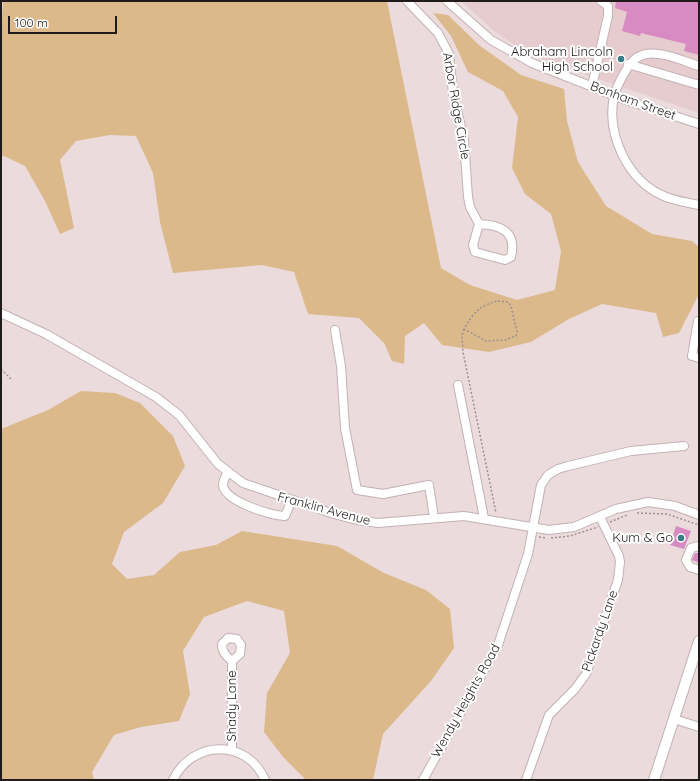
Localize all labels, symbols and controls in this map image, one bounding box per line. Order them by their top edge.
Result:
scale bar [10,8,119,34]
text: 100 m [15,15,48,30]
place label: Abraham Lincoln High School [511,44,613,75]
street label: Arbor Ridge Circle [439,51,473,161]
marker: Abraham Lincoln High School [616,54,626,64]
street label: Bonham Street [588,78,678,124]
street label: Franklin Avenue [276,489,372,529]
place label: Kum & Go [612,530,673,546]
marker: Kum & Go [676,533,686,543]
street label: Pickardy Lane [579,588,621,674]
street label: Wendy Heights Road [428,641,504,761]
street label: Shady Lane [224,670,240,742]

